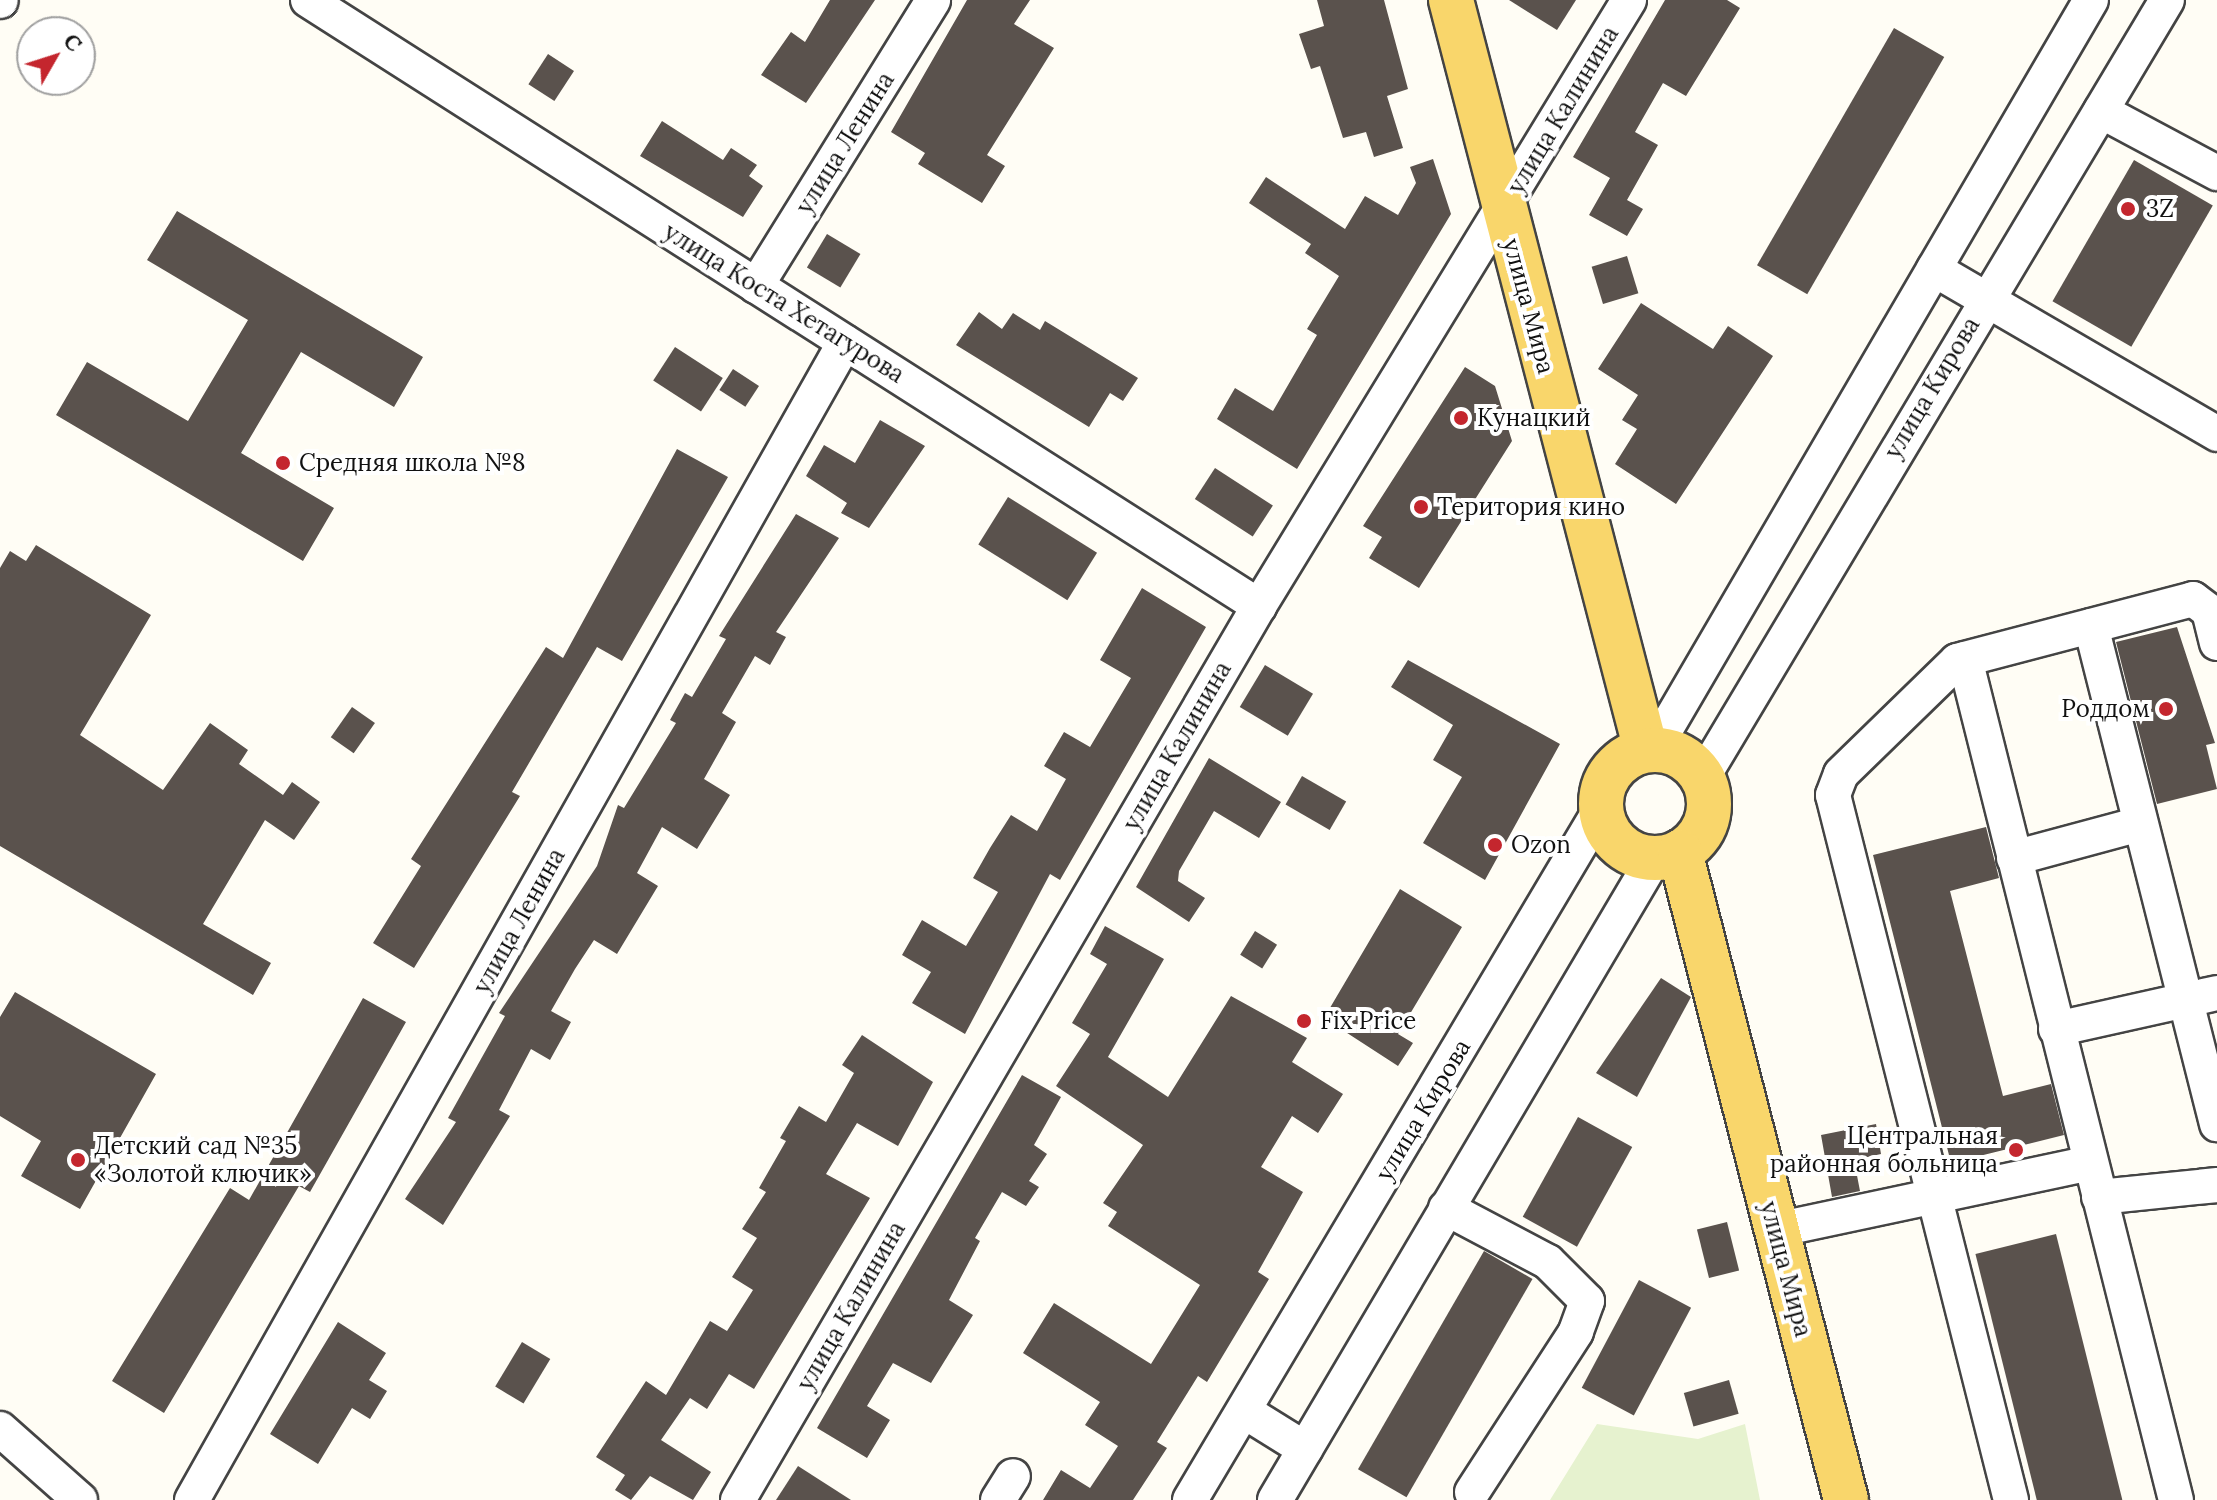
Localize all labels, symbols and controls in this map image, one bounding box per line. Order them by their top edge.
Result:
north arrow [16,16,96,96]
street label: улица Калинина [1502,21,1624,199]
text: С [57,27,89,57]
street label: улица Ленина [790,67,900,219]
place label: 3Z [2146,195,2174,223]
marker: 3Z [2117,198,2139,220]
street label: улица Коста Хетагурова [658,217,910,389]
street label: улица Мира [1497,235,1561,377]
street label: улица Кирова [1878,312,1986,464]
place label: Кунацкий [1477,404,1590,432]
marker: Кунацкий [1452,409,1470,427]
place label: Средняя школа №8 [299,449,526,477]
marker: Средняя школа №8 [274,454,292,472]
place label: Територия кино [1437,493,1625,521]
marker: Територия кино [1412,498,1430,516]
street label: улица Калинина [1117,656,1237,836]
place label: Роддом [2061,695,2150,723]
marker: Роддом [2157,700,2175,718]
place label: Ozon [1511,831,1571,859]
marker: Ozon [1486,836,1504,854]
street label: улица Ленина [467,843,571,999]
place label: Fix Price [1320,1007,1416,1035]
marker: Fix Price [1295,1012,1313,1030]
street label: улица Кирова [1369,1034,1477,1186]
place label: Центральная районная больница [1770,1122,1998,1178]
place label: Детский сад №35 «Золотой ключик» [94,1132,312,1188]
marker: Центральная районная больница [2005,1139,2027,1161]
marker: Детский сад №35 «Золотой ключик» [69,1151,87,1169]
street label: улица Мира [1754,1198,1818,1340]
street label: улица Калинина [791,1216,911,1396]

